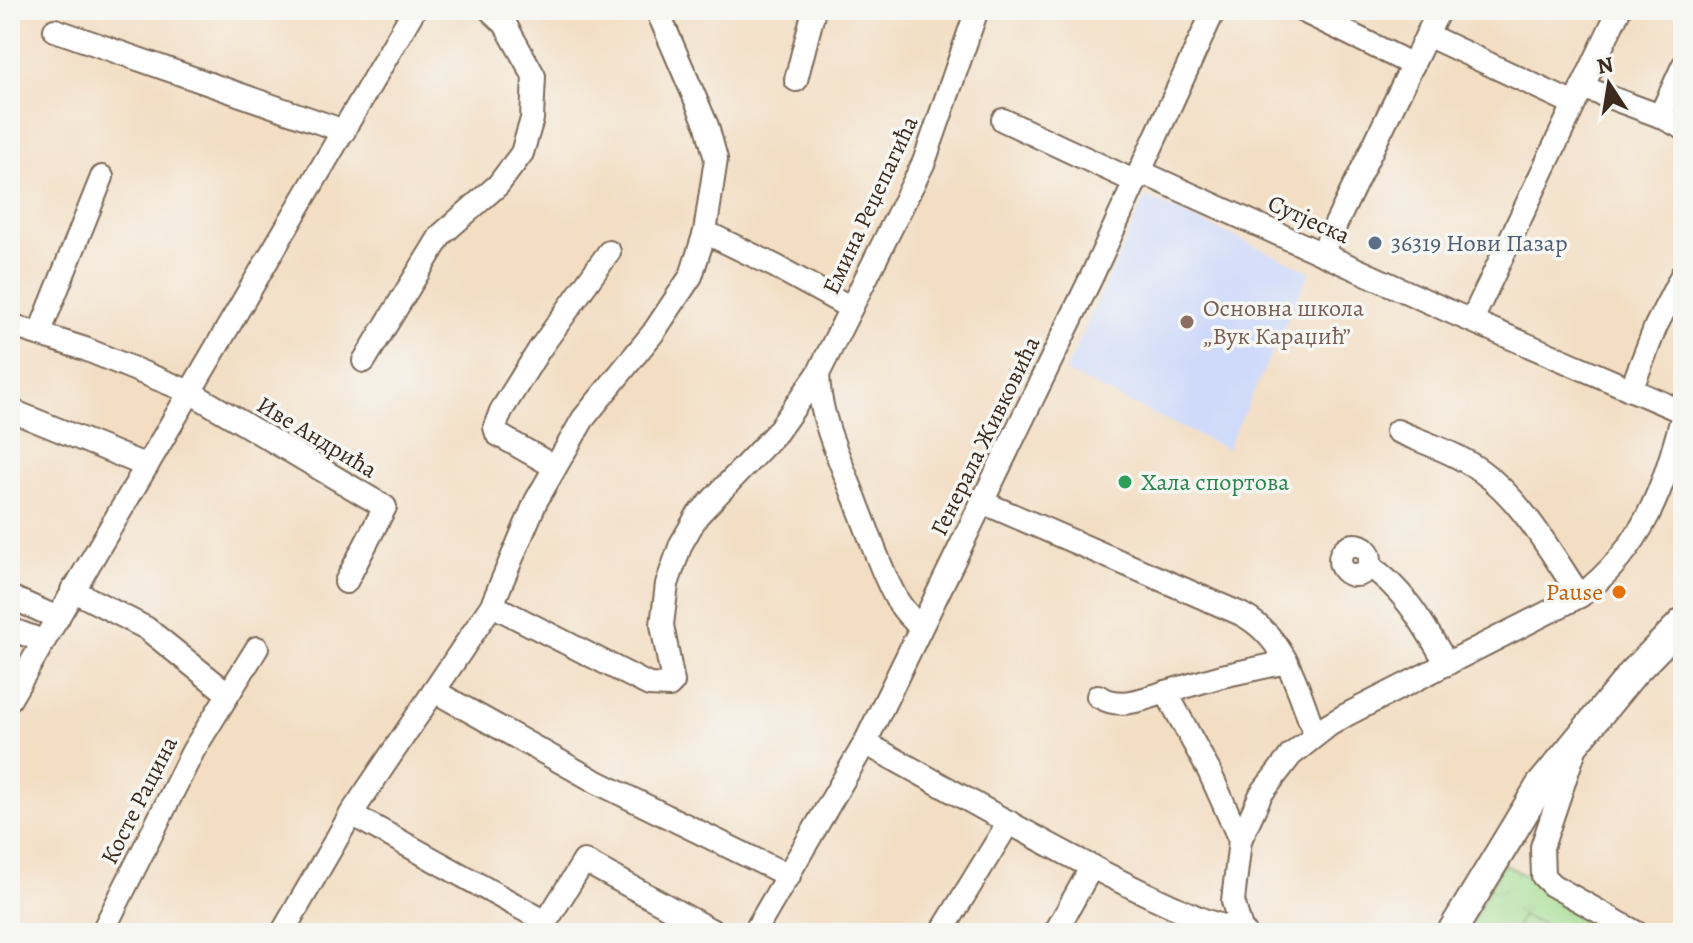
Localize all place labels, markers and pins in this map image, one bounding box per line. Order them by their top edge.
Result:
place label: 36319 Нови Пазар [1391,227,1568,259]
marker: 36319 Нови Пазар [1366,234,1384,252]
place label: Основна школа „Вук Караџић” [1203,292,1364,352]
marker: Основна школа „Вук Караџић” [1178,313,1196,331]
place label: Хала спортова [1141,466,1289,498]
marker: Хала спортова [1116,473,1134,491]
place label: Pause [1546,576,1603,608]
marker: Pause [1610,583,1628,601]

